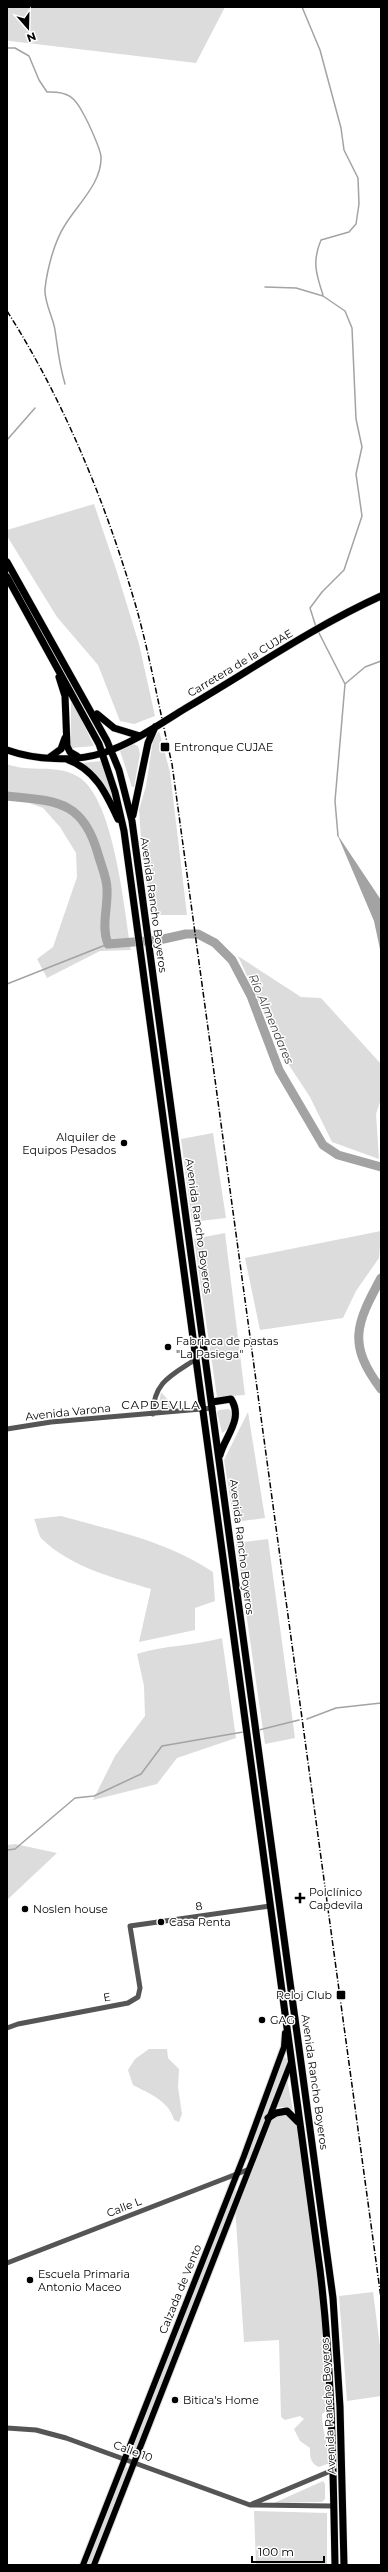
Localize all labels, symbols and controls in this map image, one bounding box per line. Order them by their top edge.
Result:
north arrow [8,8,48,48]
text: N [25,29,38,45]
street label: Carretera de la CUJAE [185,626,295,700]
place label: Entronque CUJAE [174,740,273,754]
marker: Entronque CUJAE [159,741,171,753]
street label: Avenida Rancho Boyeros [138,836,171,974]
water label: Río Almendares [246,971,297,1066]
place label: Alquiler de Equipos Pesados [22,1130,117,1157]
marker: Alquiler de Equipos Pesados [119,1138,129,1148]
street label: Avenida Rancho Boyeros [183,1157,216,1295]
place label: Fabriaca de pastas "La Pasiega" [176,1334,279,1361]
marker: Fabriaca de pastas "La Pasiega" [163,1342,173,1352]
district label: CAPDEVILA [121,1397,201,1412]
street label: Avenida Varona [25,1401,111,1423]
street label: Avenida Rancho Boyeros [227,1478,257,1616]
place label: Polclínico Capdevila [309,1885,363,1912]
marker: Polclínico Capdevila [294,1892,306,1904]
street label: 8 [195,1899,203,1913]
place label: Noslen house [33,1902,108,1916]
marker: Noslen house [20,1904,30,1914]
place label: Casa Renta [169,1915,231,1929]
marker: Casa Renta [156,1917,166,1927]
place label: Reloj Club [276,1988,332,2002]
street label: E [102,1989,112,2005]
marker: Reloj Club [335,1989,347,2001]
place label: GAG [270,2013,295,2027]
street label: Avenida Rancho Boyeros [299,2013,332,2151]
marker: GAG [257,2015,267,2025]
street label: Calle L [105,2194,144,2220]
street label: Calzada de Vento [156,2242,204,2336]
place label: Escuela Primaria Antonio Maceo [38,2267,130,2294]
marker: Escuela Primaria Antonio Maceo [25,2275,35,2285]
street label: Avenida Rancho Boyeros [317,2337,339,2474]
place label: Bitica's Home [183,2393,259,2407]
marker: Bitica's Home [170,2395,180,2405]
street label: Calle 10 [111,2437,155,2465]
scale bar [252,2538,324,2564]
text: 100 m [258,2544,294,2559]

